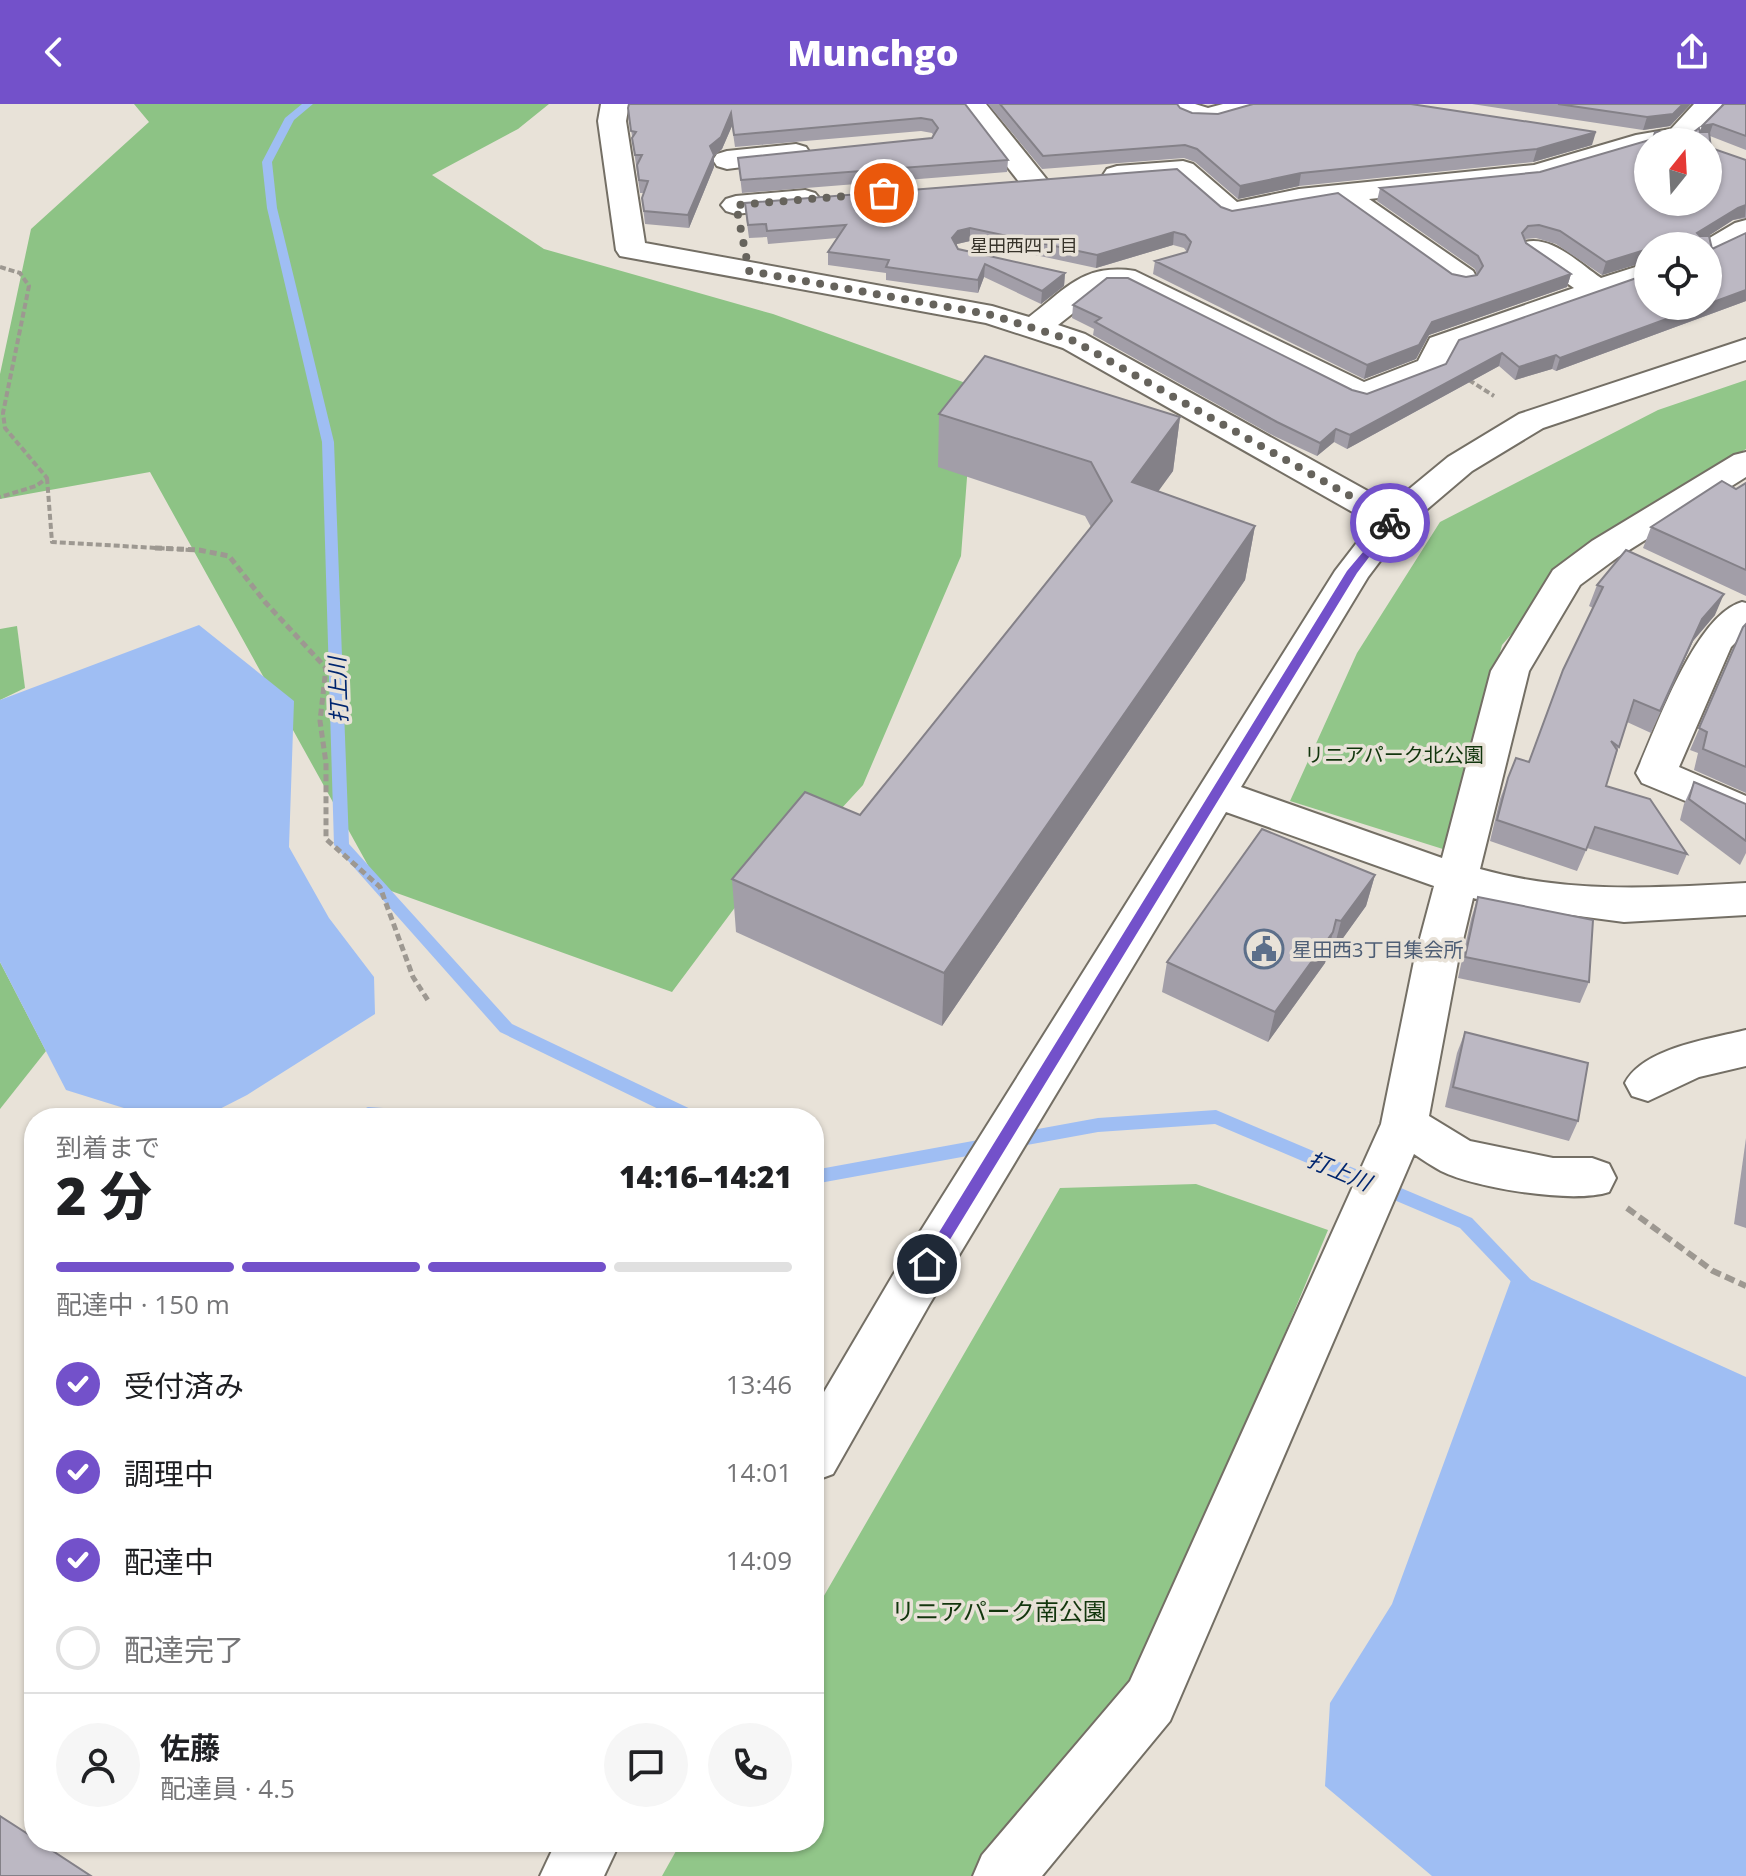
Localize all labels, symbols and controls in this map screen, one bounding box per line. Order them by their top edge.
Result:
text: Munchgo [787,28,959,77]
icon: back [32,30,76,74]
icon: share [1670,30,1714,74]
north arrow [1634,128,1722,216]
map controls [1634,128,1722,320]
pin [850,159,918,227]
icon: bag [862,171,906,215]
button: locate [1634,232,1722,320]
district label: 星田西四丁目 [970,233,1078,257]
courier [1350,483,1430,563]
icon: bike [1368,501,1412,545]
water label: 打上川 [321,655,353,724]
park label: リニアパーク北公園 [1304,741,1484,768]
public building icon: 星田西3丁目集会所 [1243,928,1285,970]
place label: 星田西3丁目集会所 [1292,936,1463,963]
text: 到着まで [56,1129,160,1165]
water label: 打上川 [1304,1143,1378,1197]
text: 14:16–14:21 [619,1156,792,1197]
text: 2 分 [56,1159,152,1230]
pin [893,1230,961,1298]
icon: home [905,1242,949,1286]
text: 配達中 · 150 m [56,1286,230,1322]
icon: check [56,1362,100,1406]
text: 受付済み [124,1365,244,1406]
text: 13:46 [726,1366,792,1402]
icon: check [56,1450,100,1494]
text: 調理中 [124,1453,214,1494]
text: 14:01 [726,1454,792,1490]
icon: check [56,1538,100,1582]
text: 配達中 [124,1541,214,1582]
text: 14:09 [726,1542,792,1578]
park label: リニアパーク南公園 [891,1594,1107,1627]
text: 配達完了 [124,1629,244,1670]
button: person [56,1723,140,1807]
button: chat [604,1723,688,1807]
button: phone [708,1723,792,1807]
text: 佐藤 [160,1727,220,1768]
text: 配達員 · 4.5 [160,1770,295,1806]

